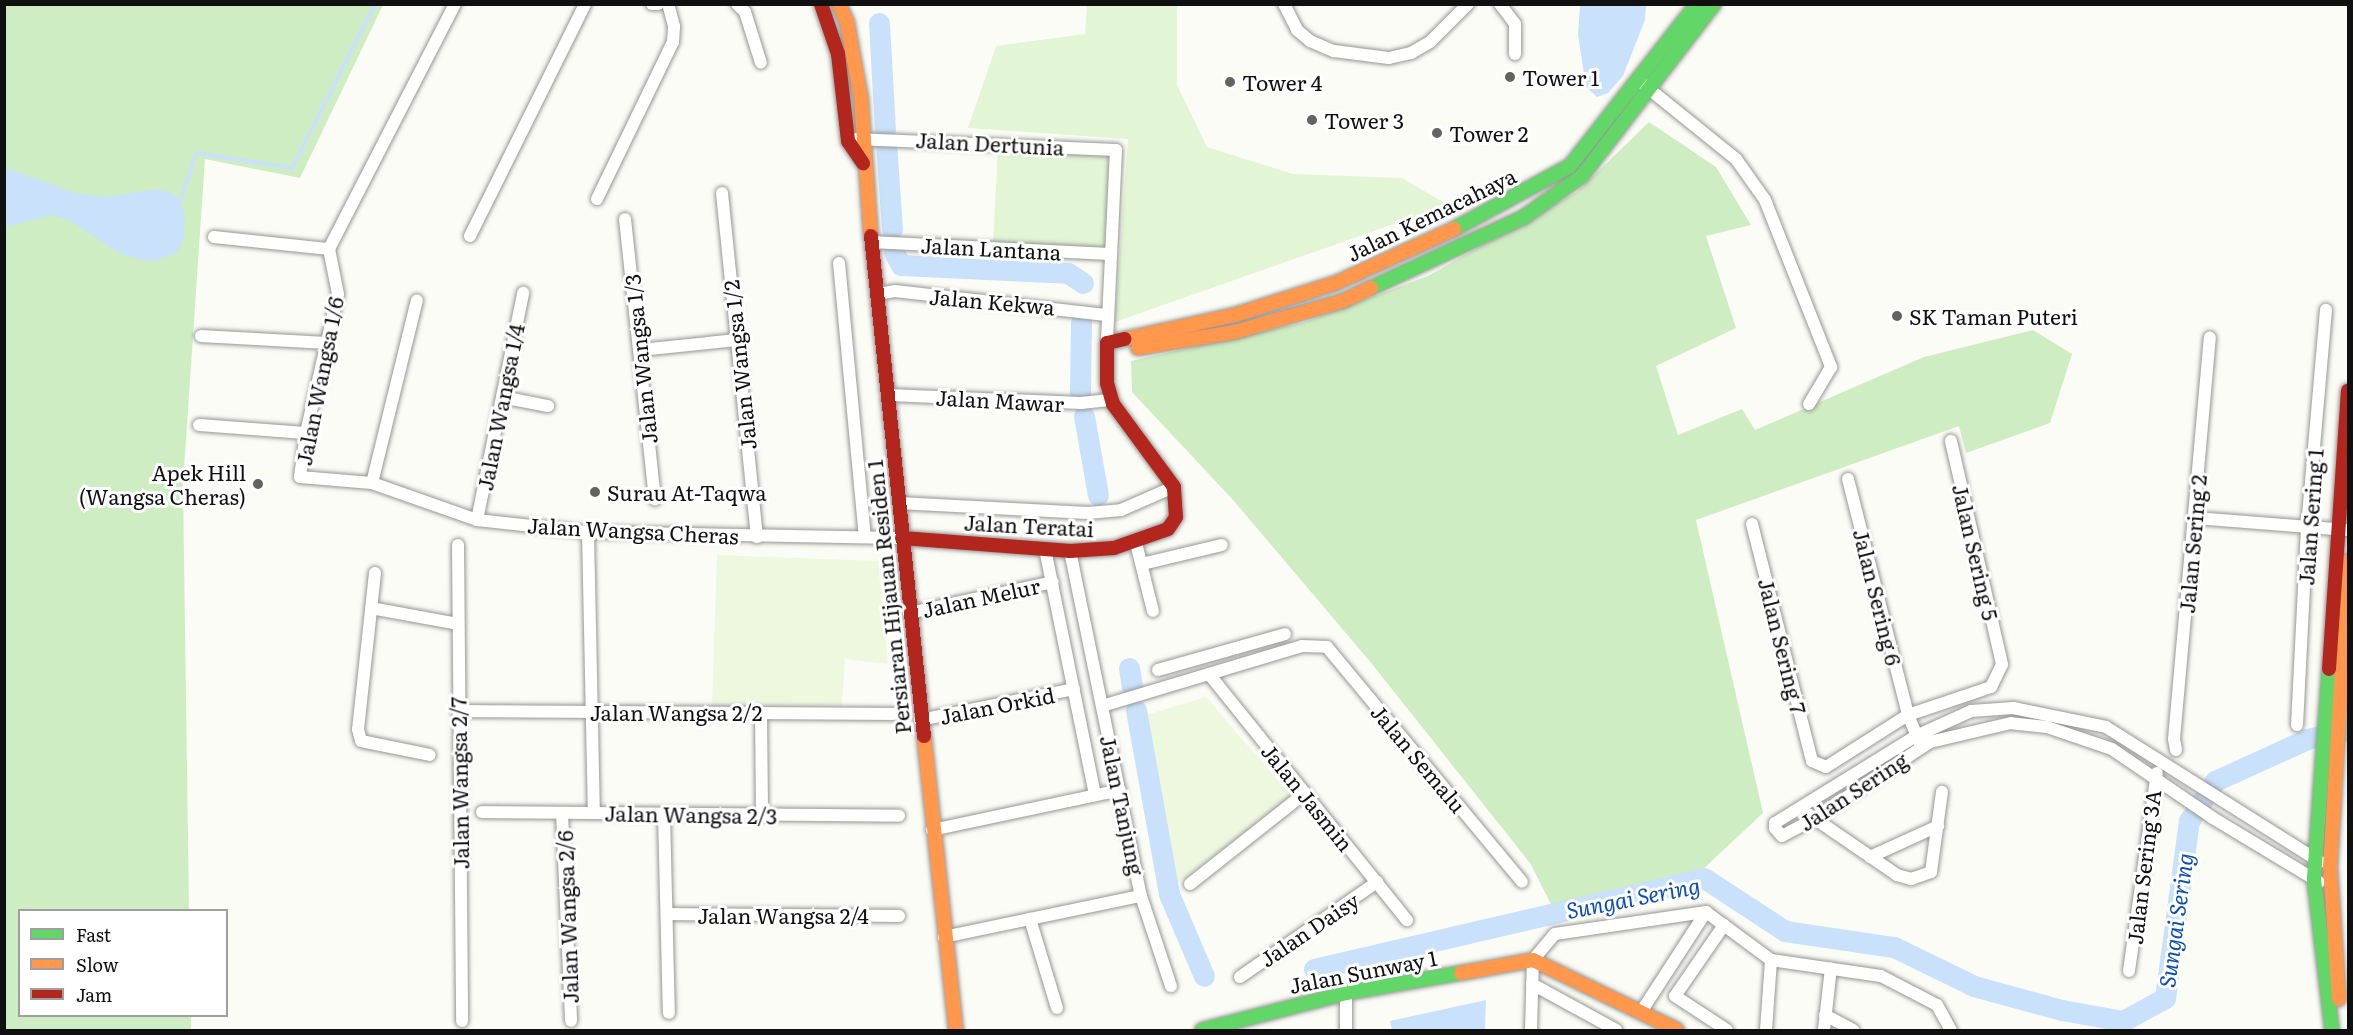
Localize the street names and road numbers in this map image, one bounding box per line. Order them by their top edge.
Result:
street label: Jalan Dertunia [915,127,1065,159]
street label: Jalan Kemacahaya [1342,162,1520,266]
street label: Jalan Lantana [920,232,1062,264]
street label: Jalan Wangsa 1/3 [619,273,661,445]
street label: Jalan Wangsa 1/2 [718,279,760,451]
street label: Jalan Kekwa [928,283,1056,319]
street label: Jalan Wangsa 1/6 [290,295,348,467]
street label: Jalan Wangsa 1/4 [471,321,529,493]
street label: Jalan Mawar [935,384,1065,416]
street label: Jalan Sering 1 [2293,448,2327,586]
street label: Persiaran Hijauan Residen 1 [861,459,915,735]
street label: Jalan Sering 2 [2173,474,2211,614]
street label: Jalan Sering 5 [1948,481,2004,623]
street label: Jalan Teratai [963,509,1095,541]
street label: Jalan Wangsa Cheras [527,512,739,548]
street label: Jalan Sering 6 [1849,526,1907,668]
street label: Jalan Melur [920,572,1042,622]
street label: Jalan Sering 7 [1754,575,1812,717]
street label: Jalan Orkid [937,682,1057,728]
street label: Jalan Wangsa 2/7 [445,696,473,870]
street label: Jalan Wangsa 2/2 [590,699,762,725]
street label: Jalan Semalu [1366,699,1472,817]
street label: Jalan Tanjung [1096,733,1150,877]
street label: Jalan Jasmin [1257,738,1359,856]
street label: Jalan Sering [1794,747,1912,835]
street label: Jalan Sering 3A [2121,788,2165,946]
street label: Jalan Wangsa 2/3 [604,800,778,828]
street label: Jalan Wangsa 2/6 [551,830,583,1004]
street label: Jalan Daisy [1255,887,1363,971]
street label: Jalan Wangsa 2/4 [697,902,869,928]
street label: Jalan Sunway 1 [1287,944,1439,998]

